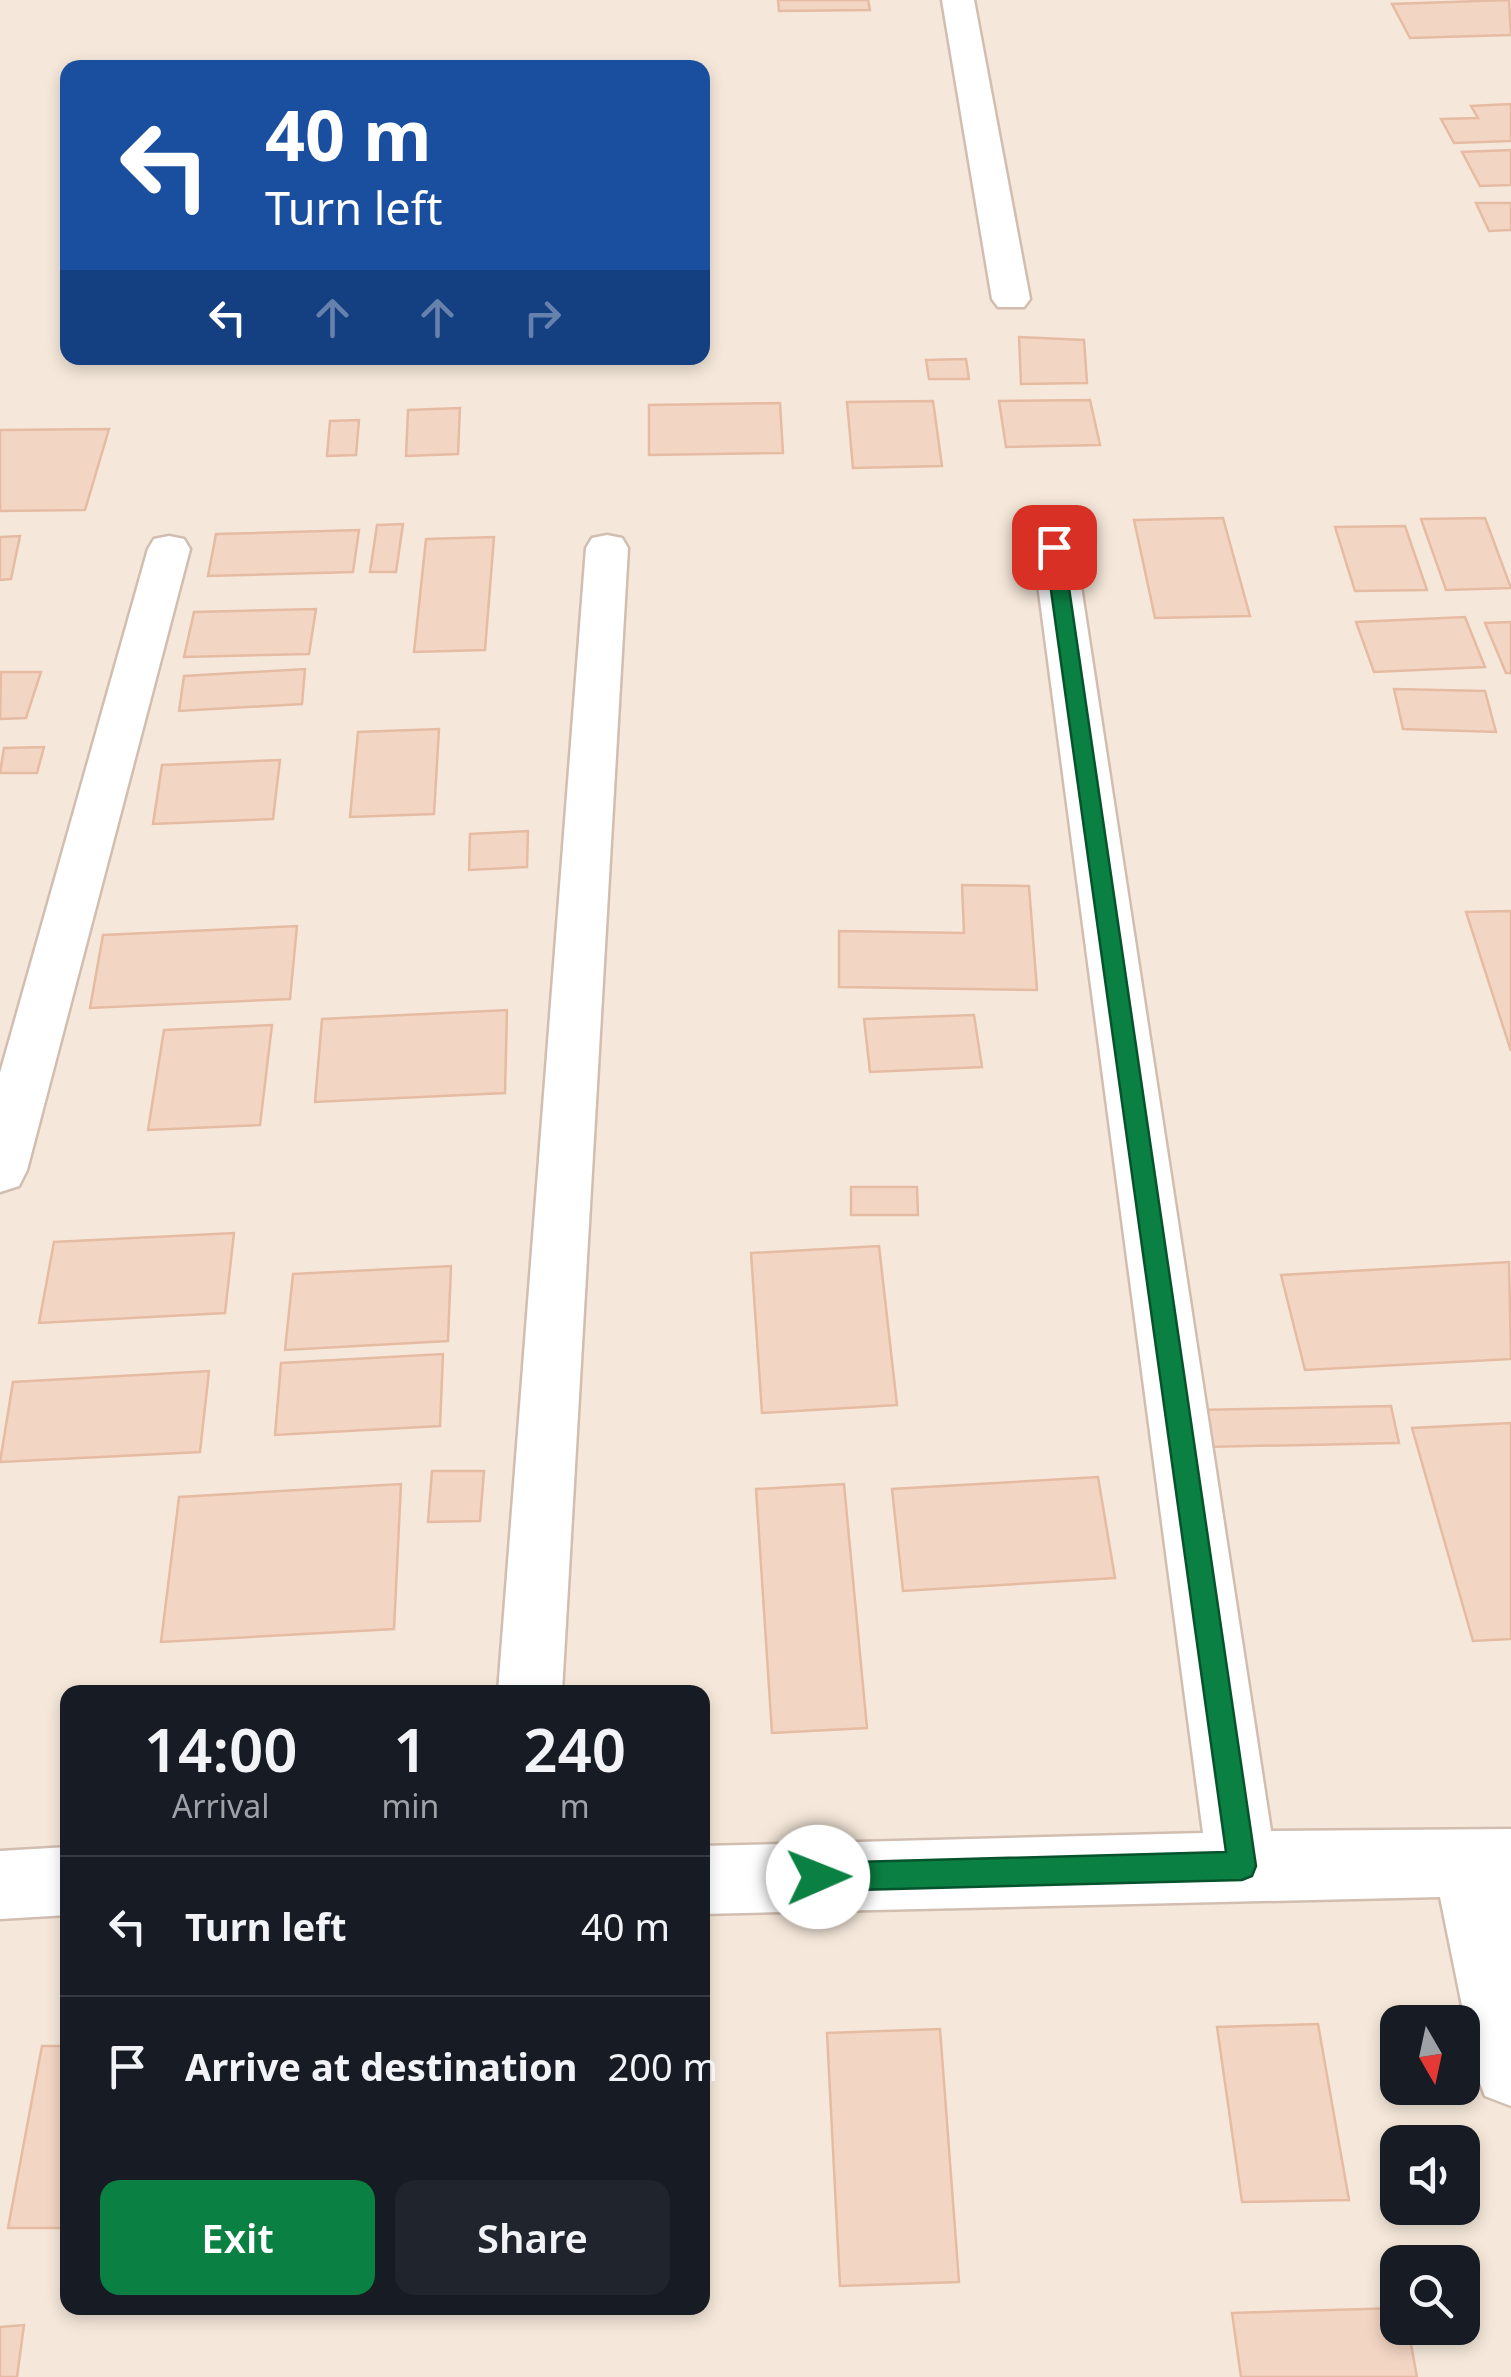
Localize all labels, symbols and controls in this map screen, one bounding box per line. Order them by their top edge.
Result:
text: 40 m [265,86,432,182]
icon: left [100,100,230,230]
text: Turn left [265,177,442,238]
icon: left [200,290,255,345]
icon: ahead [305,290,360,345]
icon: ahead [410,290,465,345]
icon: right [515,290,570,345]
pin [1012,505,1097,590]
icon: arrive [1027,520,1082,575]
text: 14:00 [144,1708,298,1790]
text: 1 [393,1708,428,1790]
text: 240 [523,1708,626,1790]
text: Arrival [172,1784,270,1827]
text: min [381,1784,439,1827]
text: m [560,1784,590,1827]
position arrow [766,1825,870,1929]
icon: left [100,1899,155,1954]
text: Turn left [185,1900,347,1952]
text: 40 m [581,1900,670,1952]
north arrow [1380,2005,1480,2105]
map controls [1380,2005,1480,2345]
icon: arrive [100,2039,155,2094]
text: Arrive at destination [185,2040,577,2092]
text: 200 m [607,2040,718,2092]
button: sound [1380,2125,1480,2225]
button: Exit [100,2180,375,2295]
button: Share [395,2180,670,2295]
button: search [1380,2245,1480,2345]

